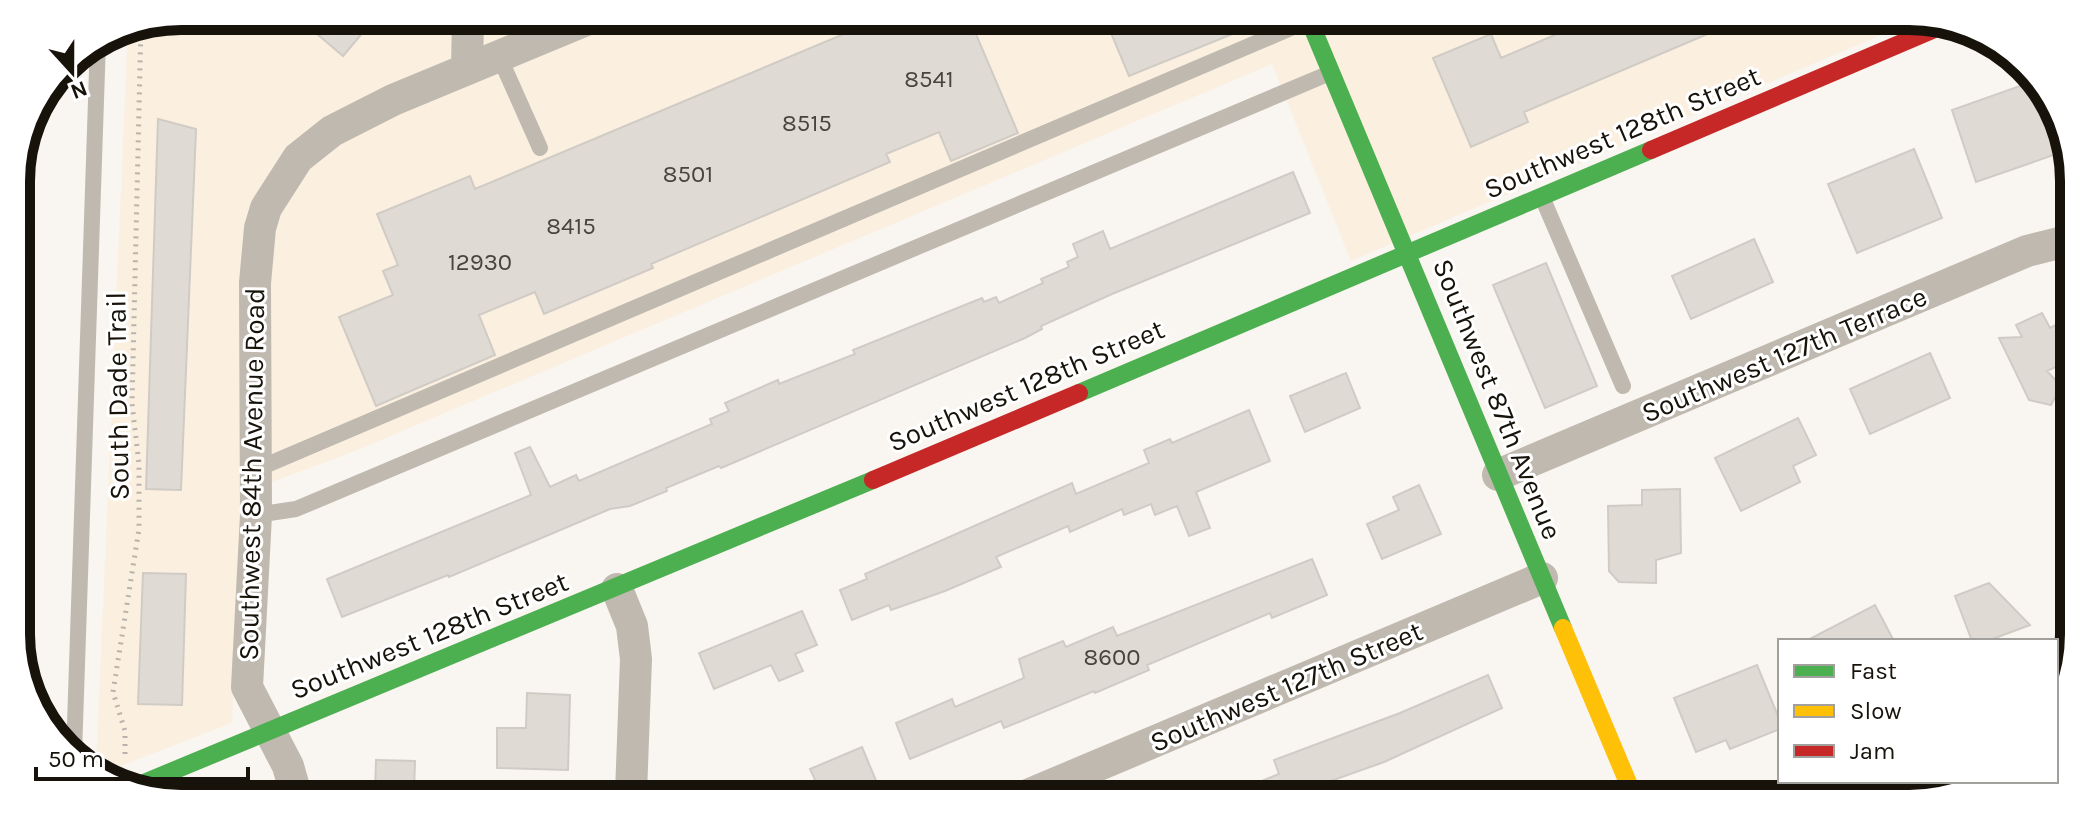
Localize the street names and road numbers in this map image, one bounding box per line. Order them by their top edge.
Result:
street label: Southwest 128th Street [1479,59,1765,206]
street label: Southwest 87th Avenue [1426,254,1569,544]
street label: Southwest 127th Terrace [1637,279,1932,430]
street label: Southwest 84th Avenue Road [232,287,271,661]
street label: South Dade Trail [99,291,136,500]
street label: Southwest 128th Street [883,312,1169,459]
street label: Southwest 128th Street [285,565,573,706]
street label: Southwest 127th Street [1145,614,1427,759]

